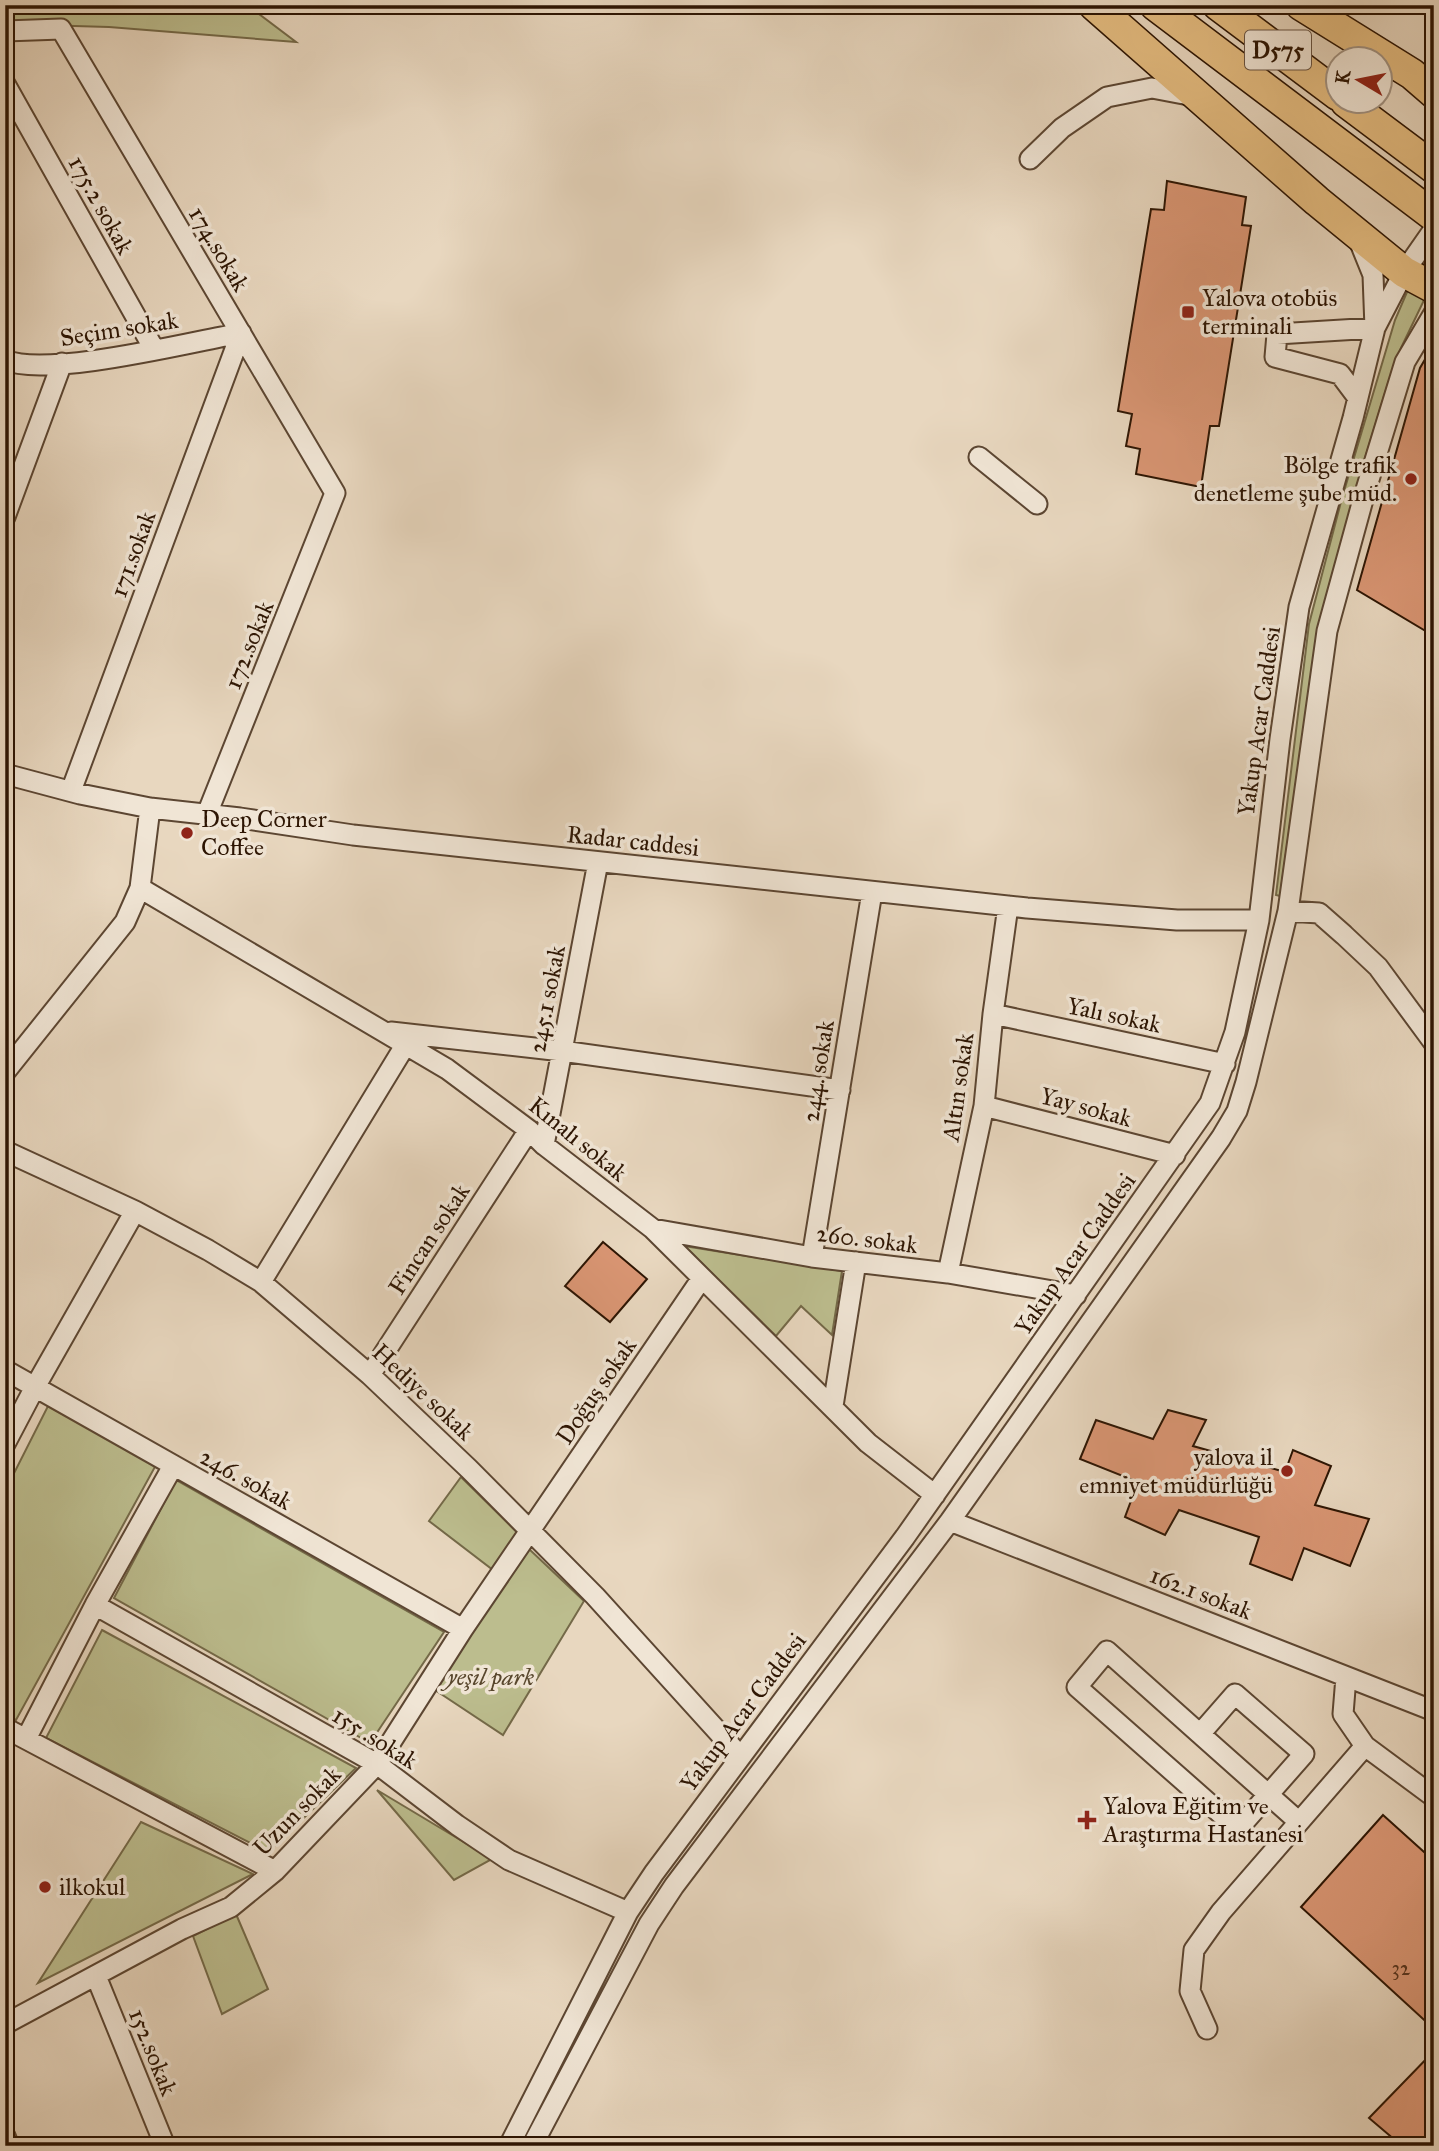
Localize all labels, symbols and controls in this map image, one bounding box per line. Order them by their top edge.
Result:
road number: D575 [1245,31,1311,70]
north arrow [1324,46,1394,116]
text: K [1330,67,1356,86]
street label: 175.2 sokak [62,150,141,260]
street label: 174.sokak [182,201,256,298]
place label: Yalova otobüs terminali [1202,283,1337,341]
marker: Yalova otobüs terminali [1180,304,1196,320]
street label: Seçim sokak [58,305,181,353]
place label: Bölge trafik denetleme şube müd. [1194,450,1398,508]
marker: Bölge trafik denetleme şube müd. [1403,471,1419,487]
street label: 171.sokak [103,506,163,601]
street label: 172.sokak [218,596,281,694]
street label: Yakup Acar Caddesi [1231,624,1287,818]
place label: Deep Corner Coffee [201,804,327,862]
street label: Radar caddesi [565,819,701,863]
marker: Deep Corner Coffee [179,825,195,841]
street label: 245.1 sokak [522,942,572,1055]
street label: Yalı sokak [1064,990,1165,1040]
street label: 244. sokak [795,1017,841,1124]
street label: Altın sokak [935,1030,981,1144]
street label: Yay sokak [1037,1080,1136,1134]
street label: Kınalı sokak [523,1090,634,1188]
street label: Yakup Acar Caddesi [1008,1167,1142,1341]
street label: Fincan sokak [382,1177,477,1300]
street label: 260. sokak [815,1218,920,1260]
street label: Doğuş sokak [549,1331,643,1450]
street label: Hediye sokak [366,1337,481,1447]
street label: 246. sokak [195,1441,298,1517]
place label: yalova il emniyet müdürlüğü [1079,1442,1274,1500]
marker: yalova il emniyet müdürlüğü [1279,1463,1295,1479]
street label: 162.1 sokak [1146,1560,1257,1626]
street label: Yakup Acar Caddesi [673,1626,813,1797]
park label: yeşil park [440,1662,534,1692]
street label: 155 .sokak [327,1700,424,1776]
street label: Uzun sokak [247,1759,348,1862]
place label: Yalova Eğitim ve Araştırma Hastanesi [1102,1791,1304,1849]
marker: Yalova Eğitim ve Araştırma Hastanesi [1077,1810,1097,1830]
place label: ilkokul [59,1872,126,1902]
marker: ilkokul [37,1879,53,1895]
house number: 32 [1392,1955,1411,1981]
street label: 152.sokak [122,2004,184,2101]

